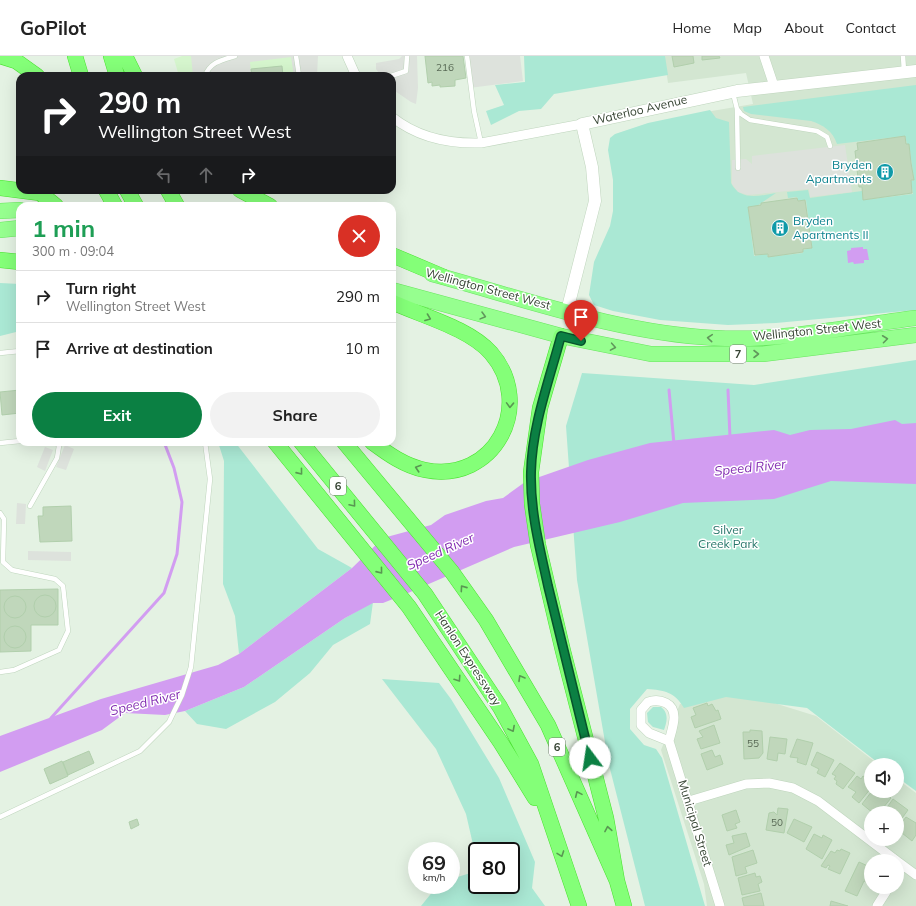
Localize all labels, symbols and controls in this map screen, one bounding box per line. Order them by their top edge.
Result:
text: GoPilot [20,16,86,40]
text: Home [672,19,711,37]
text: Map [733,19,762,37]
text: About [784,19,824,37]
text: Contact [846,19,896,37]
house number: 216 [436,61,454,74]
text: 290 m [98,85,181,120]
icon: right [32,88,84,140]
street label: Waterloo Avenue [591,91,689,128]
text: Wellington Street West [98,120,291,143]
place label: Bryden Apartments [806,157,872,186]
building icon: Bryden Apartments [875,162,895,182]
icon: left [153,164,175,186]
icon: ahead [195,164,217,186]
icon: right [237,164,259,186]
text: 1 min [32,213,95,243]
place label: Bryden Apartments II [793,213,869,242]
button: close [338,215,380,257]
building icon: Bryden Apartments II [770,218,790,238]
text: 300 m · 09:04 [32,243,114,259]
street label: Wellington Street West [424,265,552,312]
text: Turn right [66,279,136,298]
icon: right [32,286,54,308]
text: 290 m [336,287,380,306]
text: Wellington Street West [66,298,205,314]
pin [564,300,598,341]
icon: arrive [570,306,592,328]
one-way arrow [480,311,487,319]
one-way arrow [424,313,431,322]
street label: Wellington Street West [752,315,882,344]
one-way arrow [707,333,713,342]
one-way arrow [882,335,888,344]
icon: arrive [32,338,54,360]
text: Arrive at destination [66,339,213,358]
text: 10 m [345,339,380,358]
one-way arrow [610,342,616,351]
road number: 7 [730,345,746,363]
one-way arrow [753,350,759,358]
button: Exit [32,392,202,438]
button: Share [210,392,380,438]
one-way arrow [506,402,514,408]
water label: Speed River [713,455,788,479]
one-way arrow [415,464,422,473]
one-way arrow [295,468,302,475]
road number: 6 [330,477,346,495]
one-way arrow [348,500,355,507]
park label: Silver Creek Park [698,522,759,551]
water label: Speed River [404,529,477,573]
one-way arrow [375,566,382,573]
one-way arrow [461,586,468,593]
street label: Hanlon Expressway [432,607,505,709]
one-way arrow [453,675,461,682]
one-way arrow [518,675,525,682]
water label: Speed River [108,685,183,718]
one-way arrow [507,725,515,732]
position arrow [569,737,611,779]
house number: 55 [747,737,759,750]
road number: 6 [549,738,565,756]
map controls [864,758,904,894]
button: sound [864,758,904,798]
street label: Municipal Street [675,778,716,868]
one-way arrow [575,791,583,799]
button: + [864,806,904,846]
house number: 50 [771,816,783,829]
one-way arrow [604,826,613,832]
speed limit sign: 80 [468,842,520,894]
text: 69 [422,850,446,875]
one-way arrow [556,851,564,858]
button: − [864,854,904,894]
text: km/h [423,871,445,884]

